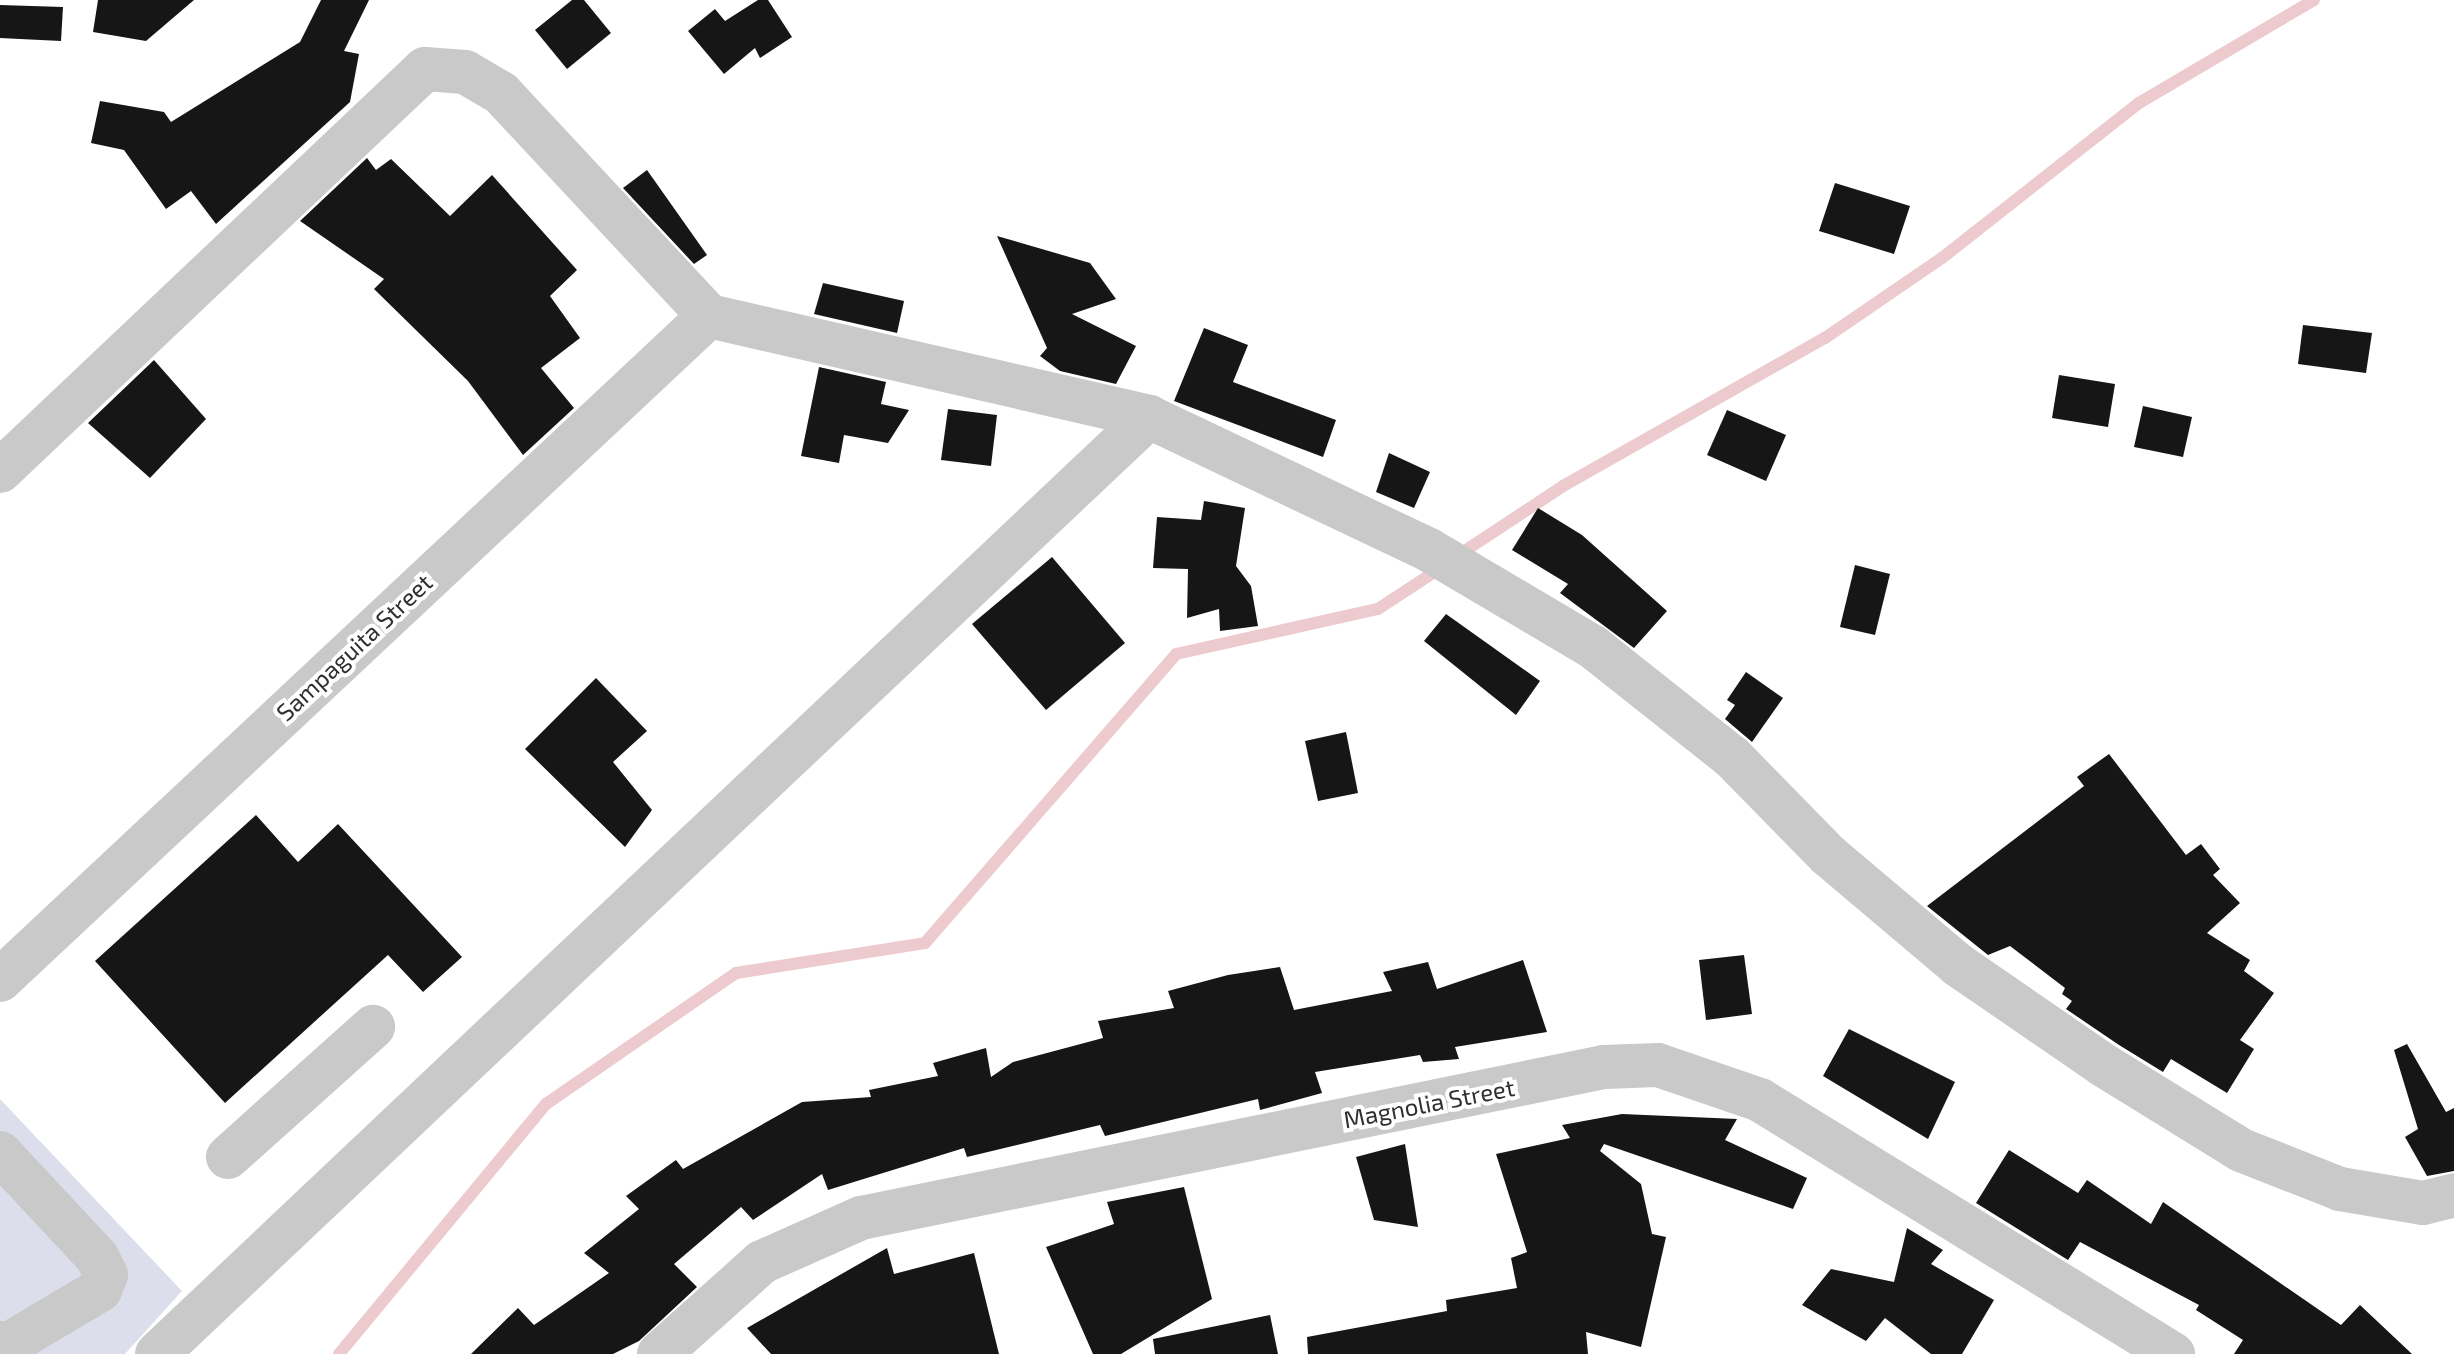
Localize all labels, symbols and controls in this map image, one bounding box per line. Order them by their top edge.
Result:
street label: Sampaguita Street [270,568,438,726]
street label: Magnolia Street [1341,1072,1517,1134]

